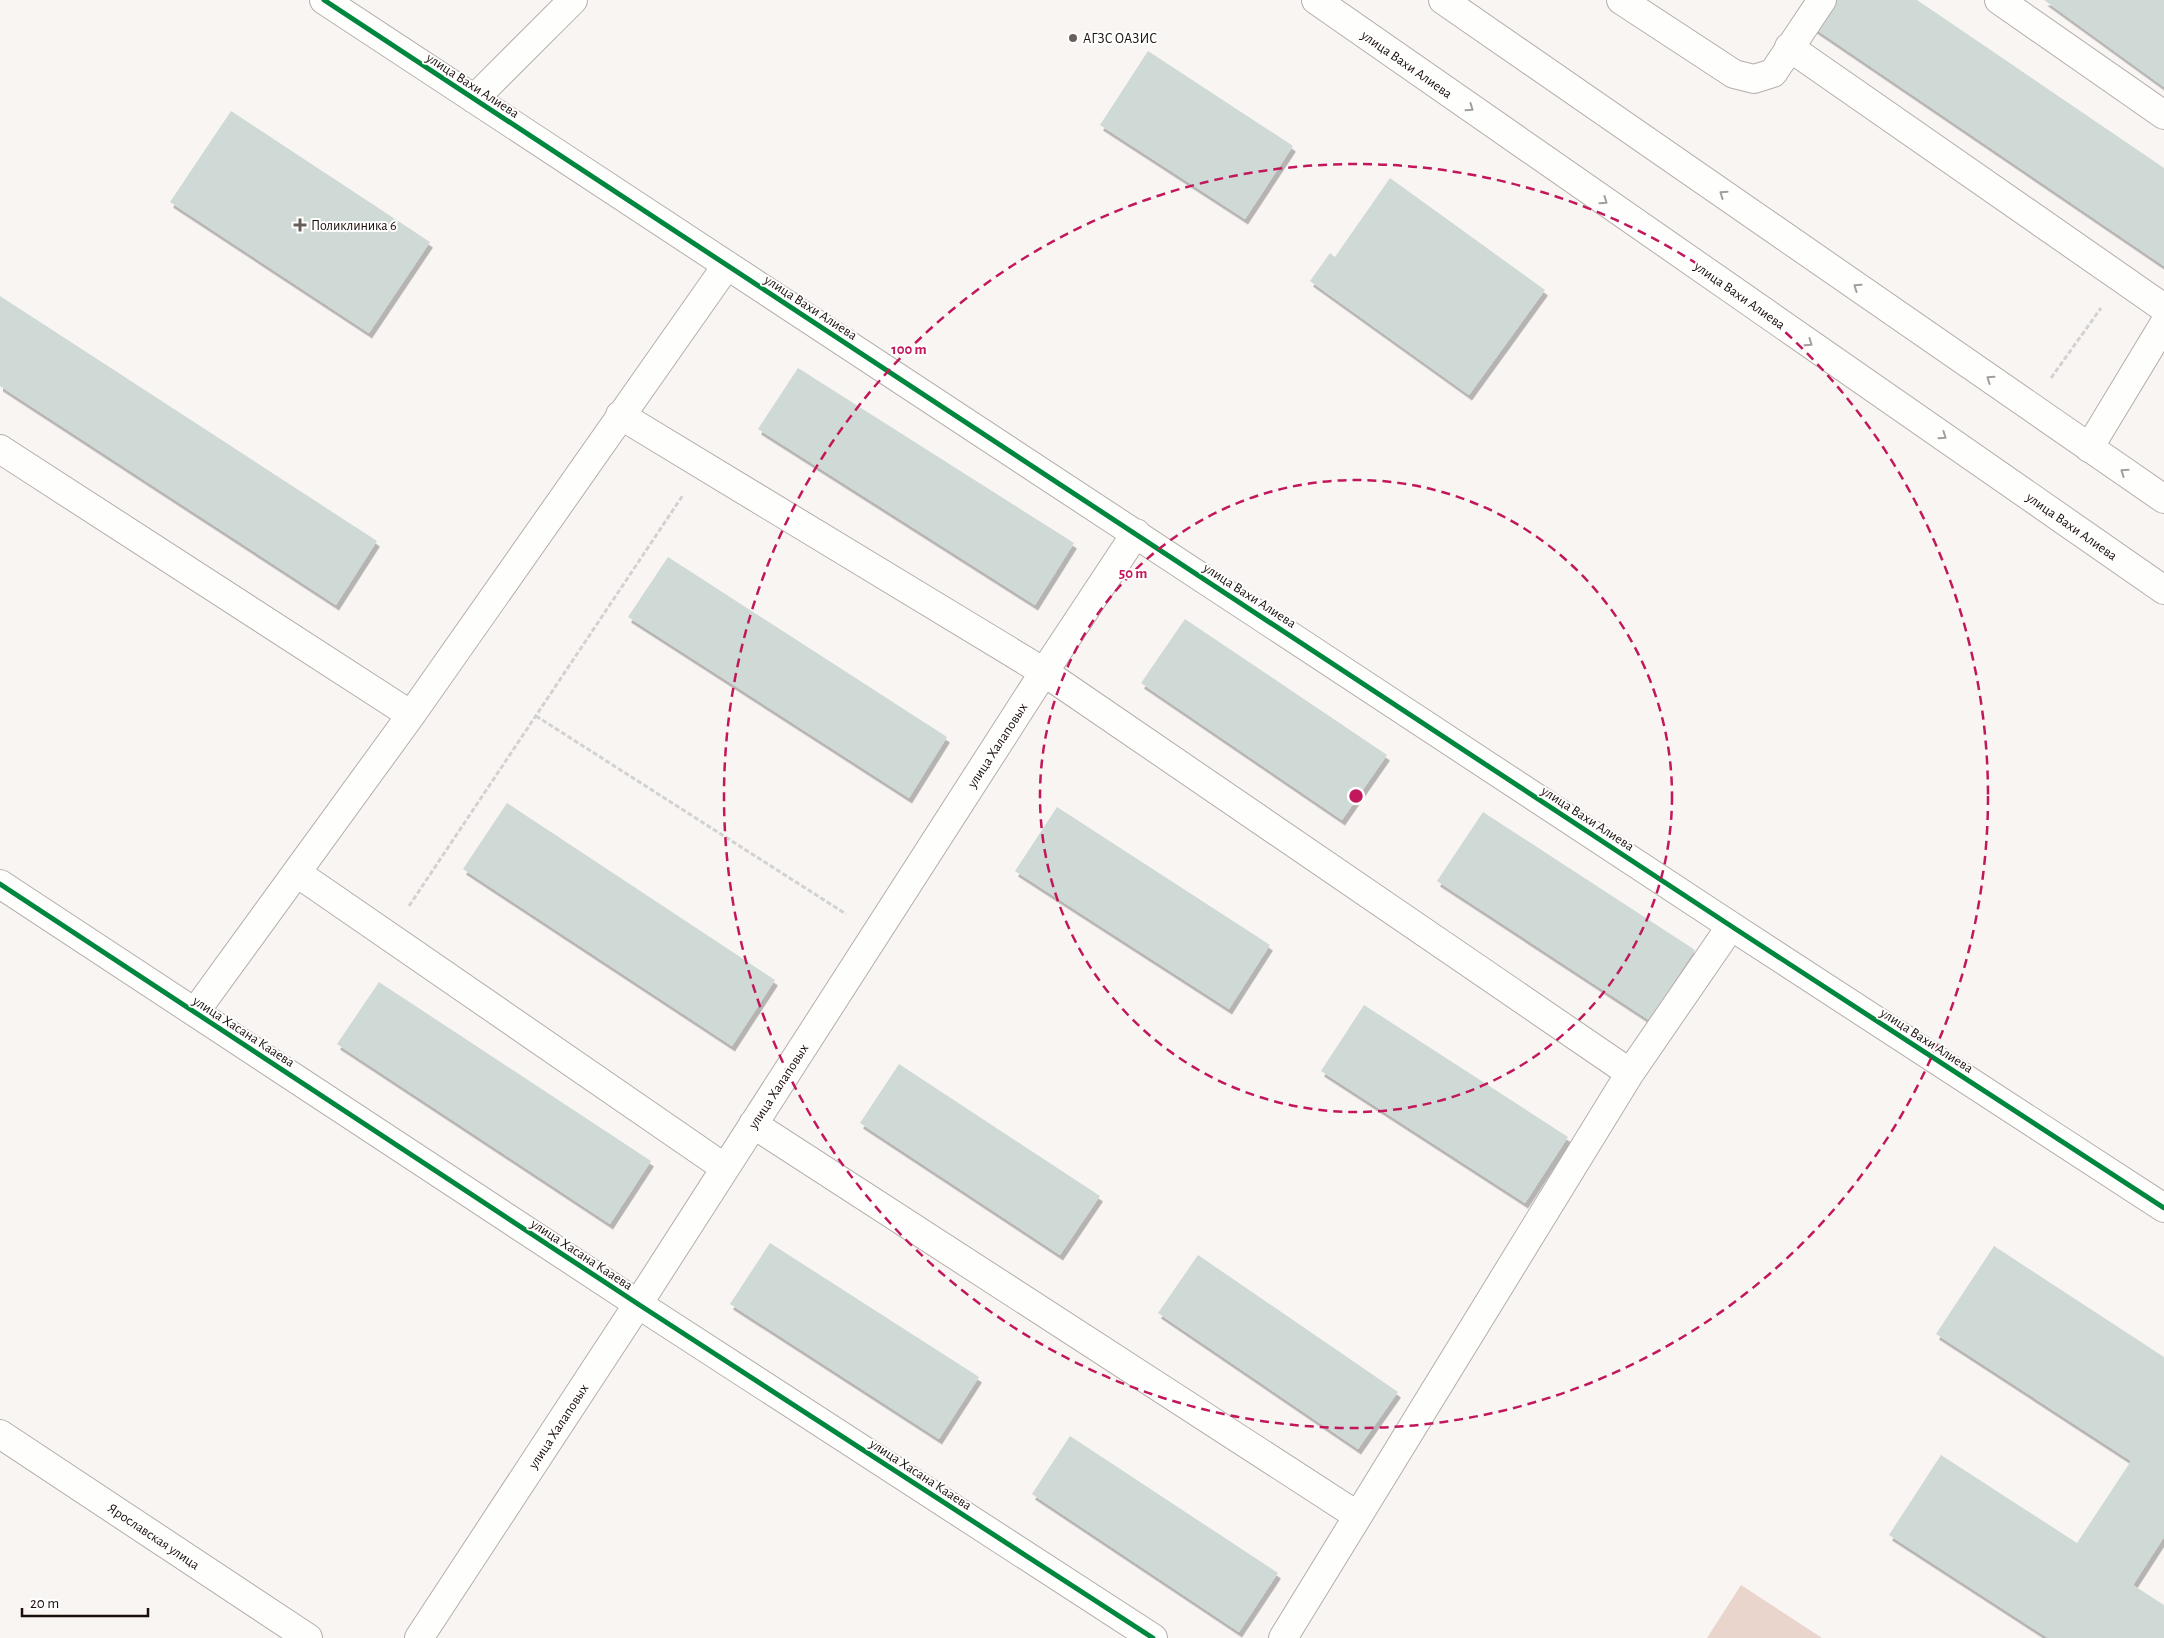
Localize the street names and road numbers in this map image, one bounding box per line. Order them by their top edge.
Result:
street label: улица Вахи Алиева [1358,28,1455,102]
street label: улица Вахи Алиева [423,50,522,121]
street label: улица Вахи Алиева [1691,259,1788,333]
street label: улица Вахи Алиева [761,272,860,343]
street label: улица Вахи Алиева [2023,490,2120,564]
street label: улица Вахи Алиева [1200,560,1299,631]
street label: улица Халаповых [965,701,1030,791]
street label: улица Вахи Алиева [1538,783,1637,854]
street label: улица Хасана Кааева [189,993,297,1070]
street label: улица Вахи Алиева [1877,1005,1976,1076]
street label: улица Халаповых [746,1042,811,1132]
street label: улица Хасана Кааева [527,1216,635,1293]
street label: улица Халаповых [526,1382,591,1472]
street label: улица Хасана Кааева [866,1436,974,1513]
street label: Ярославская улица [105,1501,202,1573]

